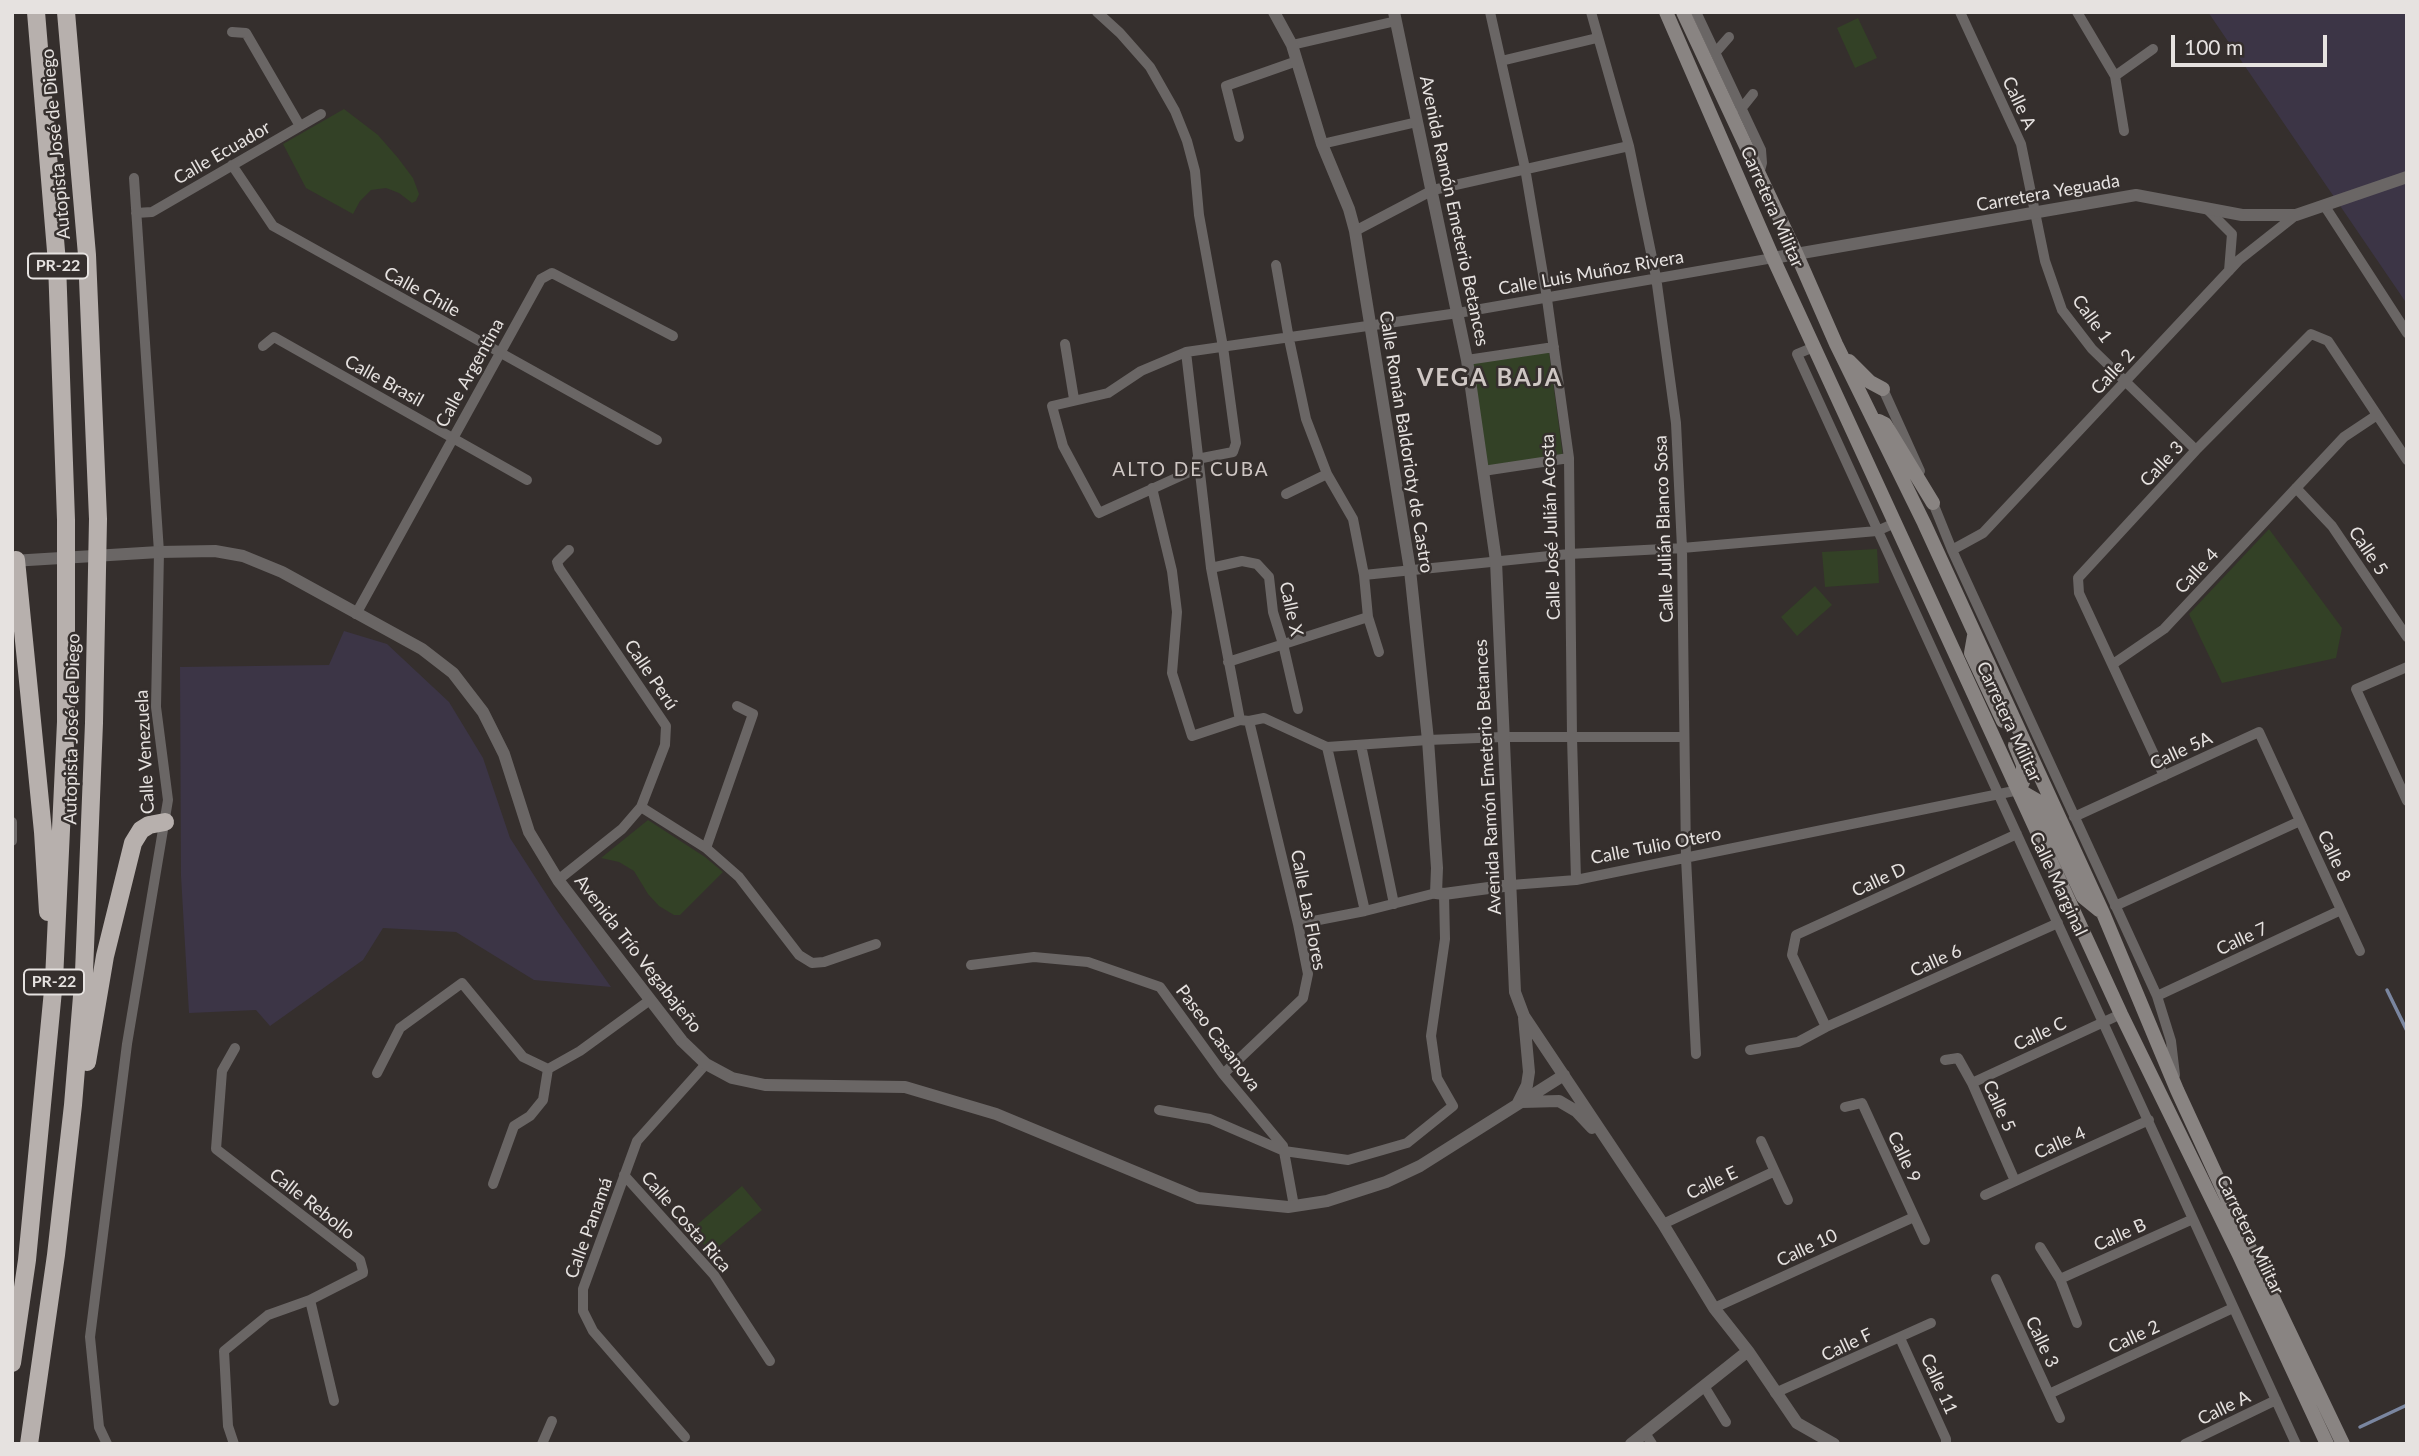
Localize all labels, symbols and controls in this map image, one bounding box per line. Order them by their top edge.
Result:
scale bar [2174,21,2330,65]
text: 100 m [2184,34,2243,59]
street label: Autopista José de Diego [37,48,75,240]
street label: Calle A [1997,73,2041,133]
street label: Avenida Ramón Emeterio Betances [1415,74,1493,348]
street label: Calle Ecuador [170,117,274,189]
street label: Carretera Militar [1736,143,1808,271]
street label: Carretera Yeguada [1975,170,2121,216]
street label: Calle Luis Muñoz Rivera [1497,246,1685,300]
road number: PR-22 [28,254,88,278]
street label: Calle Chile [380,262,464,322]
street label: Calle 1 [2067,291,2117,347]
street label: Calle Román Baldorioty de Castro [1375,309,1437,575]
street label: Calle Argentina [431,315,509,431]
street label: Calle 2 [2087,345,2139,399]
street label: Calle Brasil [341,351,427,411]
district label: VEGA BAJA [1418,364,1562,392]
street label: Calle José Julián Acosta [1537,434,1565,620]
street label: Calle Julián Blanco Sosa [1650,435,1678,623]
street label: Calle 3 [2136,437,2188,491]
district label: ALTO DE CUBA [1114,459,1268,481]
street label: Calle 5 [2344,523,2392,579]
street label: Calle 4 [2171,544,2223,598]
street label: Calle X [1275,580,1307,638]
street label: Autopista José de Diego [60,633,84,825]
street label: Calle Perú [620,636,682,714]
street label: Avenida Ramón Emeterio Betances [1470,639,1506,915]
street label: Carretera Militar [1972,658,2046,786]
street label: Calle Venezuela [131,689,159,815]
street label: Calle 5A [2146,727,2216,775]
street label: Calle Tulio Otero [1589,823,1723,869]
street label: Calle 8 [2313,827,2355,885]
street label: Calle Marginal [2024,829,2092,939]
street label: Calle Las Flores [1286,848,1330,972]
street label: Calle D [1848,858,1910,902]
street label: Avenida Trío Vegabajeño [570,871,706,1037]
street label: Calle 7 [2213,918,2271,960]
street label: Calle 6 [1907,940,1965,982]
road number: PR-22 [24,970,84,994]
street label: Paseo Casanova [1171,981,1265,1095]
street label: Calle C [2010,1012,2070,1056]
street label: Calle 5 [1978,1077,2020,1135]
street label: Calle 4 [2031,1122,2089,1164]
street label: Calle 9 [1883,1128,1925,1186]
street label: Calle E [1683,1162,1741,1204]
street label: Calle Rebollo [265,1164,359,1244]
street label: Calle Costa Rica [636,1167,736,1277]
street label: Carretera Militar [2212,1172,2288,1298]
street label: Calle Panamá [561,1175,617,1281]
street label: Calle B [2090,1214,2150,1256]
street label: Calle 10 [1773,1225,1841,1271]
street label: Calle 3 [2021,1313,2063,1371]
street label: Calle 2 [2105,1316,2163,1358]
street label: Calle F [1818,1324,1876,1366]
street label: Calle 11 [1916,1350,1962,1418]
street label: Calle A [2194,1386,2254,1430]

